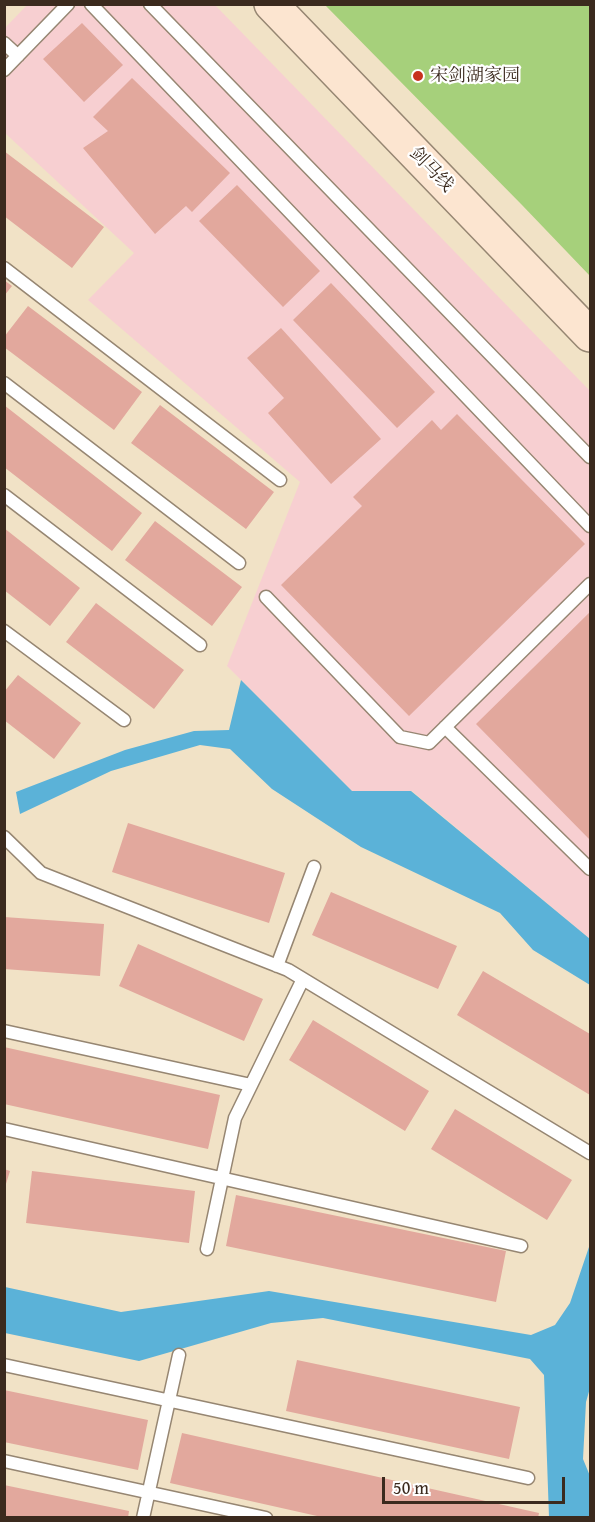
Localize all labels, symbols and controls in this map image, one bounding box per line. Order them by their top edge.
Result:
place label: 宋剑湖家园 [430,65,520,87]
marker: 宋剑湖家园 [411,69,425,83]
street label: 剑马线 [404,143,458,197]
scale bar [385,1465,568,1503]
text: 50 m [393,1474,429,1501]

